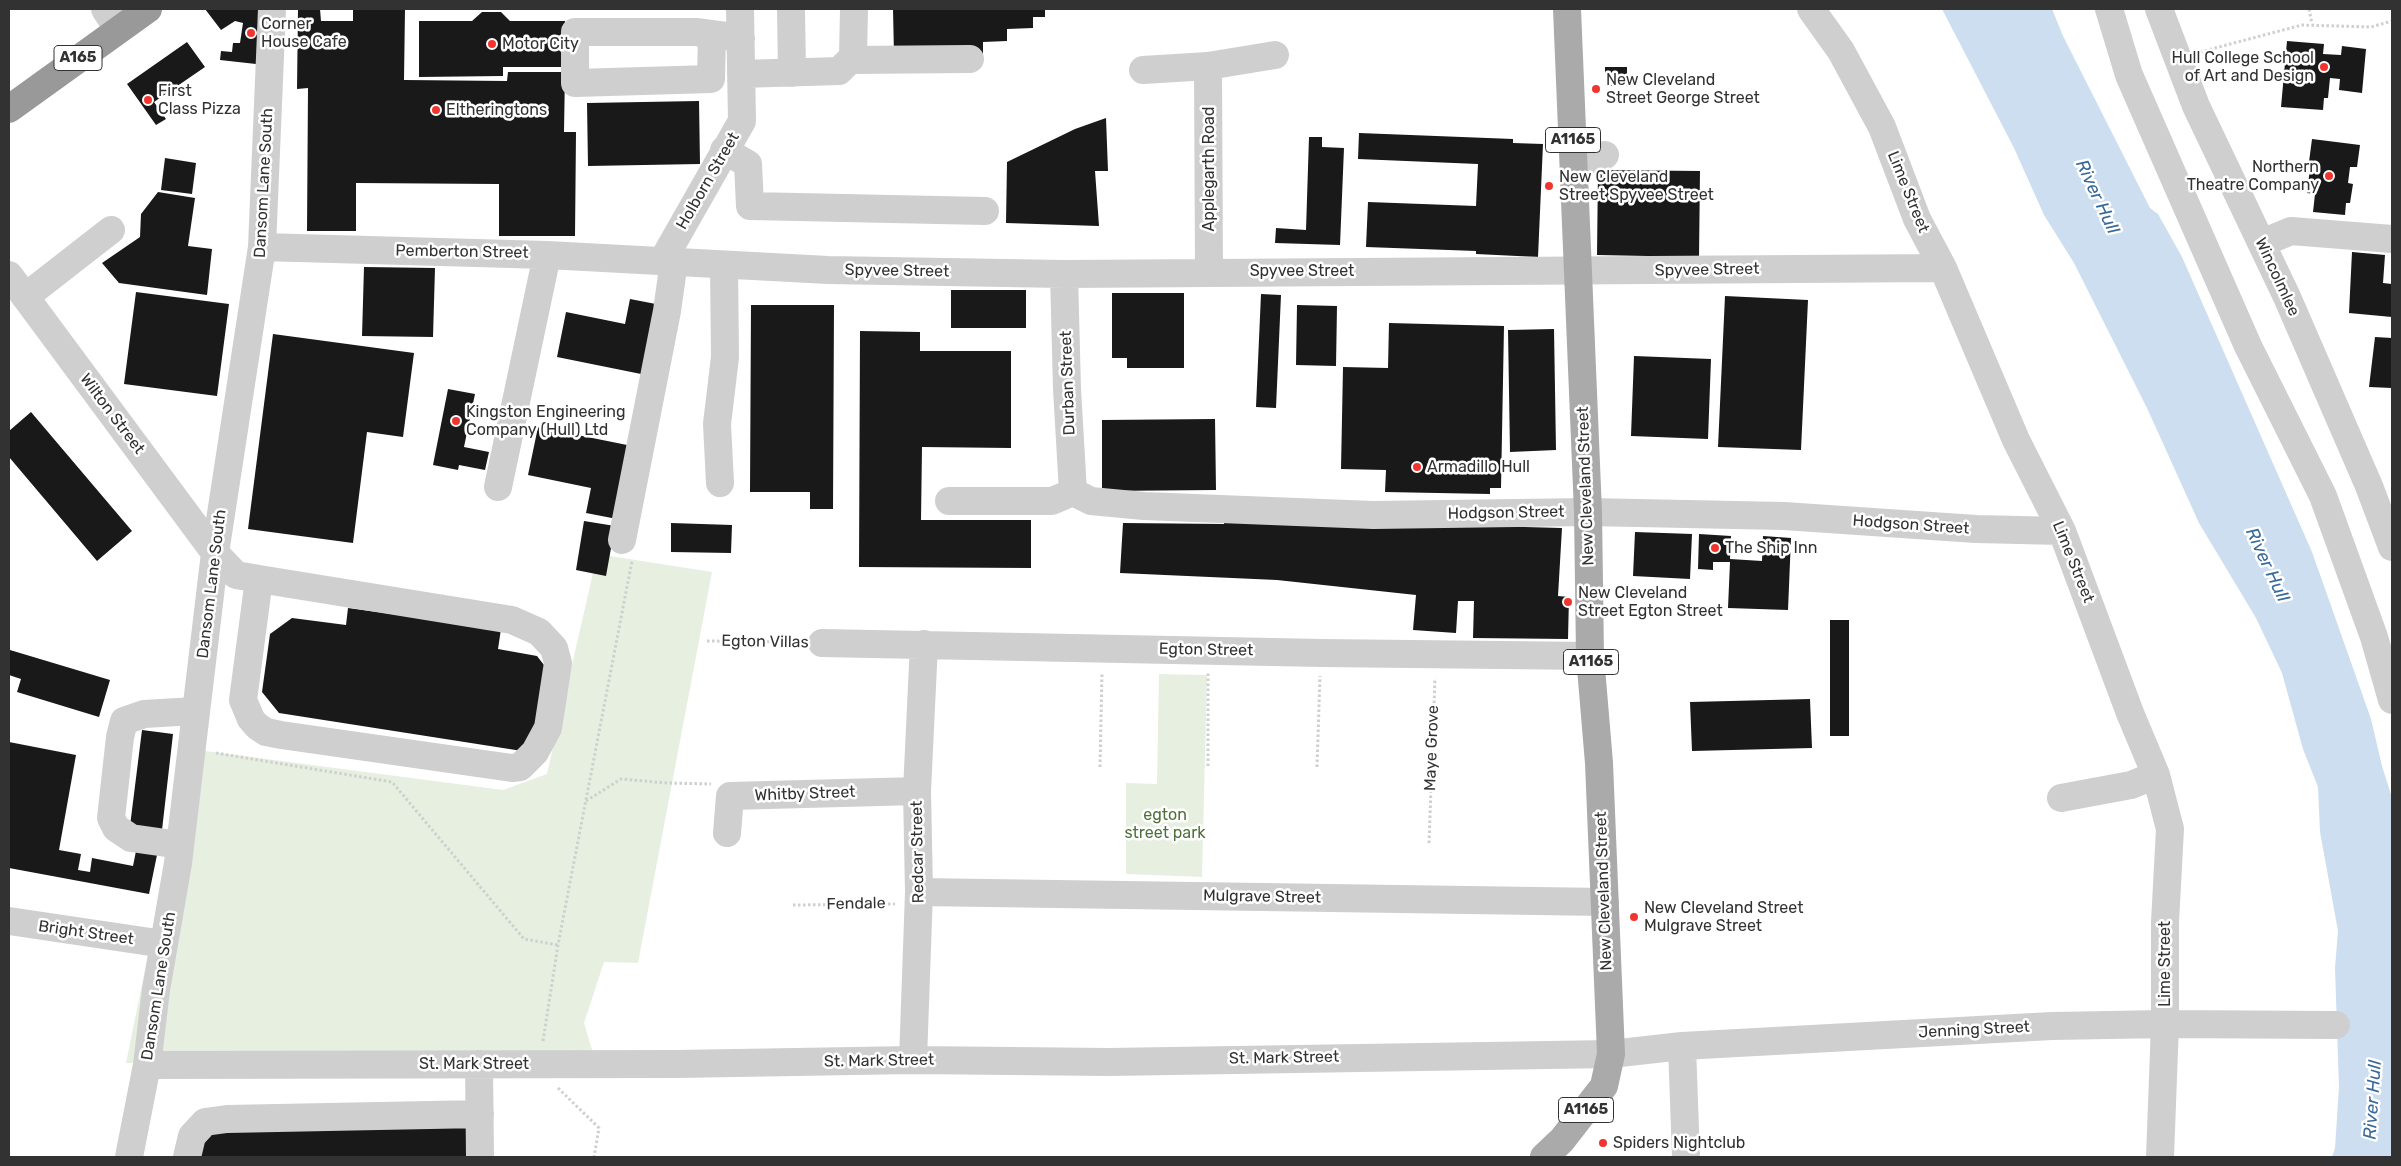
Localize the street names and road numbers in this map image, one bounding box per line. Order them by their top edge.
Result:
road number: A165 [54,46,102,70]
street label: Dansom Lane South [250,107,278,259]
street label: Applegarth Road [1199,107,1219,231]
road number: A1165 [1546,128,1600,152]
street label: Holborn Street [672,129,744,233]
street label: Lime Street [1883,148,1933,236]
street label: Wincolmlee [2250,235,2304,319]
street label: Pemberton Street [395,241,529,263]
street label: Spyvee Street [1655,259,1759,281]
street label: Spyvee Street [845,260,949,282]
street label: Spyvee Street [1250,261,1354,281]
street label: Durban Street [1057,330,1079,436]
street label: Wilton Street [75,370,149,458]
street label: New Cleveland Street [1574,406,1598,566]
street label: Hodgson Street [1447,502,1565,524]
street label: Dansom Lane South [193,508,231,660]
street label: Hodgson Street [1852,511,1970,539]
street label: Lime Street [2048,518,2098,606]
street label: Egton Villas [721,632,809,652]
street label: Egton Street [1159,640,1253,660]
road number: A1165 [1564,650,1618,674]
street label: Maye Grove [1421,705,1443,791]
street label: Whitby Street [754,783,856,805]
street label: Redcar Street [908,800,928,904]
street label: New Cleveland Street [1592,811,1616,971]
street label: Mulgrave Street [1203,886,1321,908]
street label: Fendale [826,894,886,914]
street label: Dansom Lane South [138,910,180,1062]
street label: Bright Street [37,917,135,949]
street label: Lime Street [2155,921,2175,1007]
street label: Jenning Street [1918,1017,2030,1043]
street label: St. Mark Street [1229,1047,1339,1069]
street label: St. Mark Street [824,1050,934,1072]
street label: St. Mark Street [419,1054,529,1074]
road number: A1165 [1558,1098,1614,1122]

